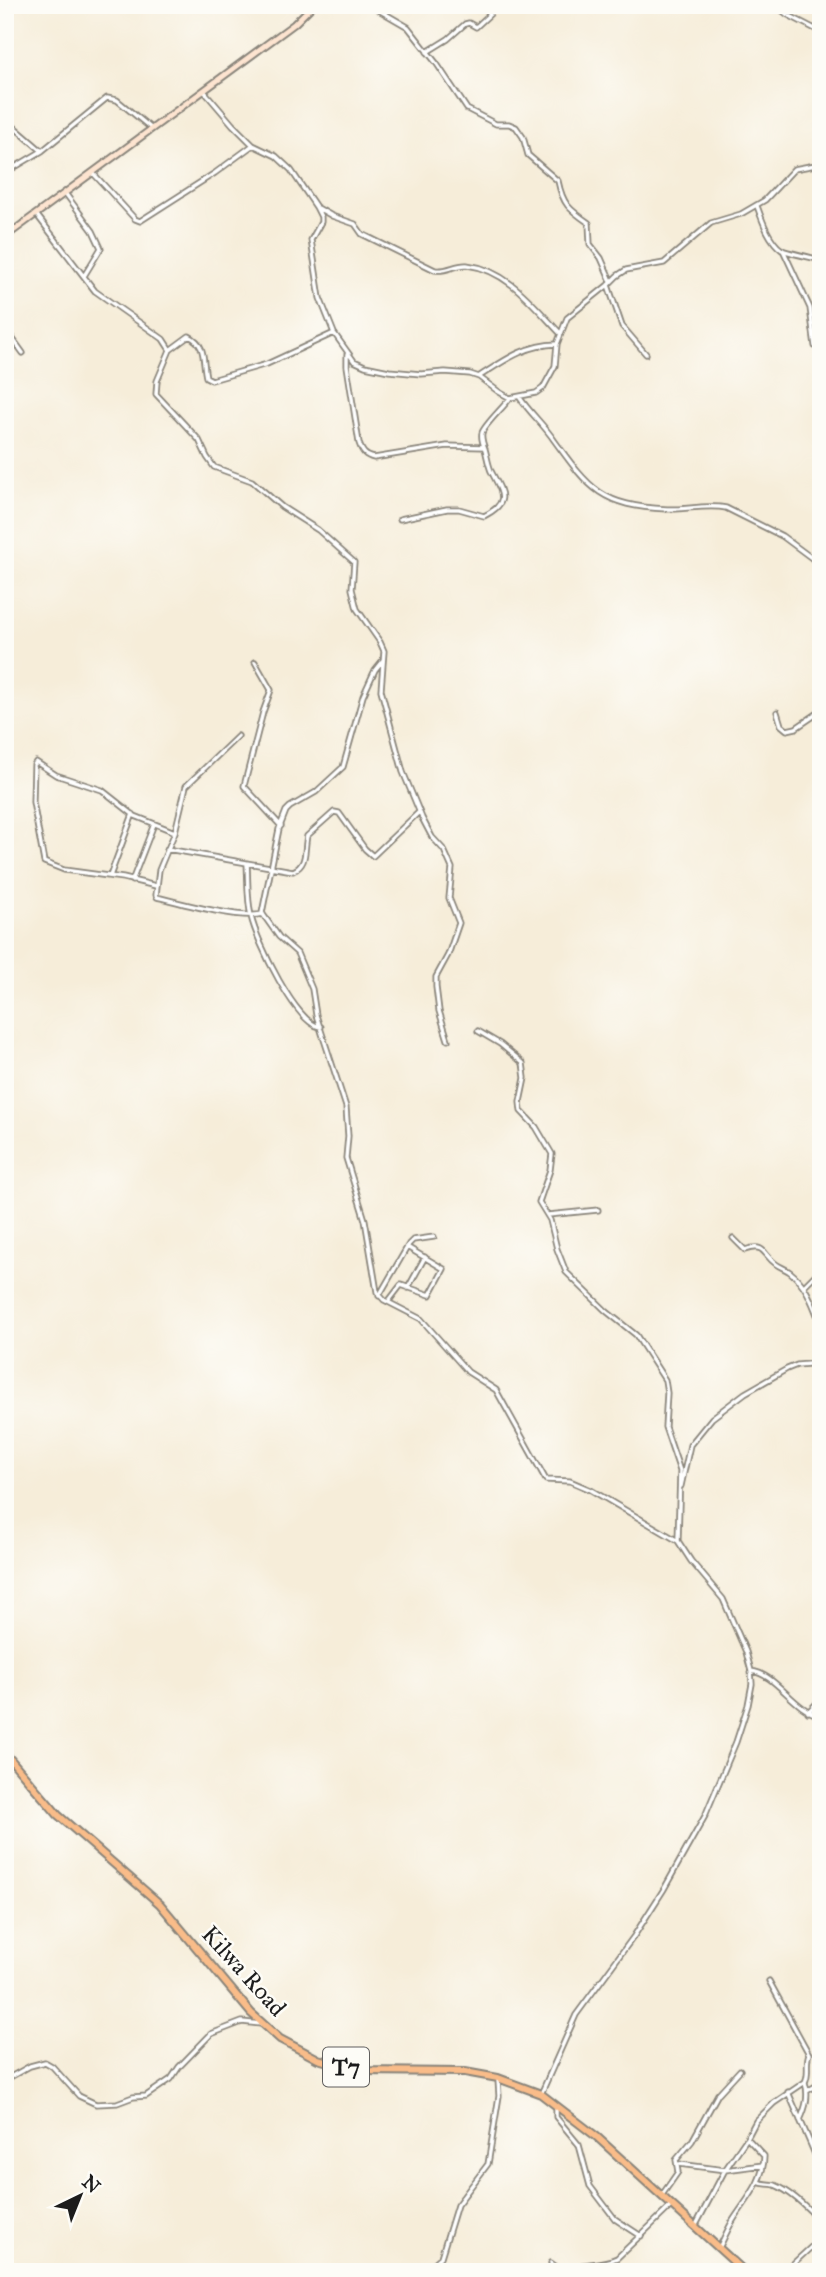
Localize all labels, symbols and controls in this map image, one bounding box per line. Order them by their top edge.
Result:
street label: Kilwa Road [195,1919,293,2023]
road number: T7 [323,2048,369,2086]
north arrow [46,2162,116,2232]
text: N [78,2170,105,2198]

